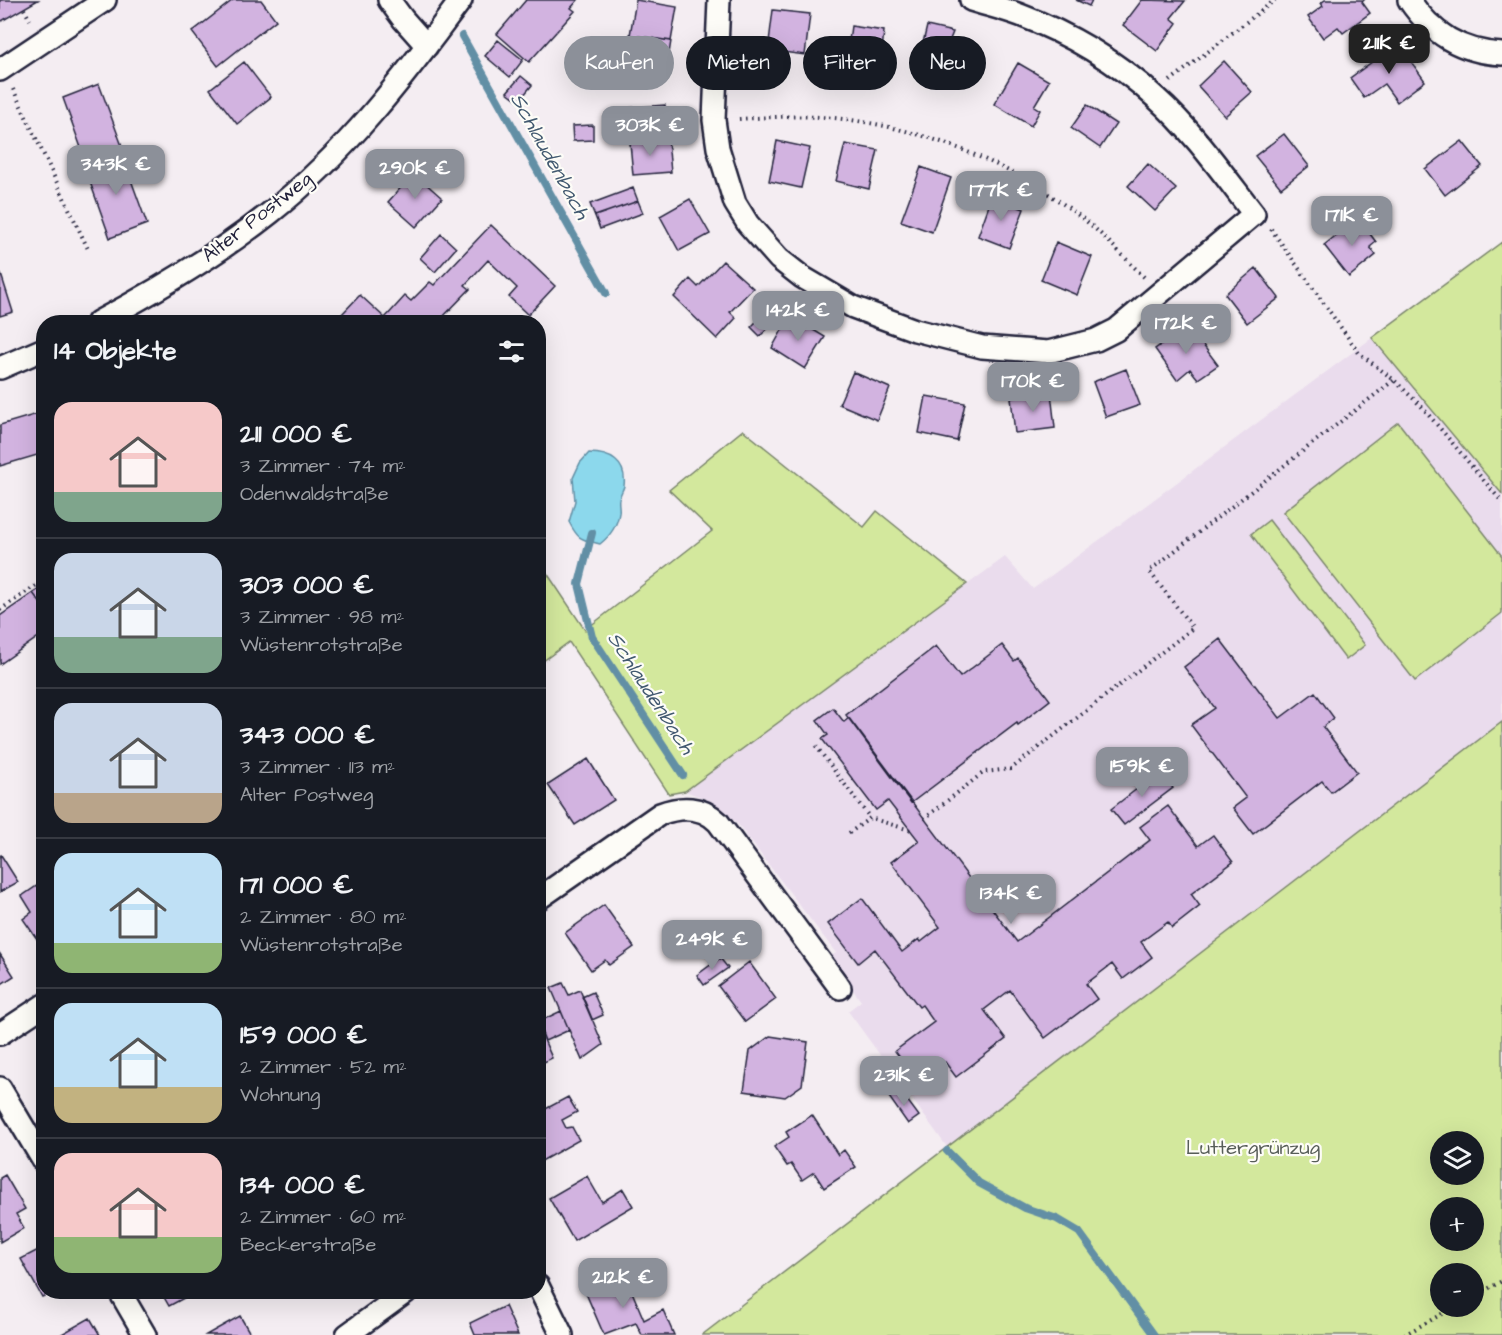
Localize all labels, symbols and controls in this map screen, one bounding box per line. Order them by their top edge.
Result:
pin: 211K € [1340,24,1438,75]
text: 211K € [1363,29,1415,57]
chip: Kaufen [564,36,674,90]
chip: Mieten [686,36,791,90]
chip: Filter [803,36,897,90]
chip: Neu [909,36,986,90]
water label: Schlaudenbach [503,87,598,226]
pin: 303K € [601,106,699,157]
text: 303K € [616,111,684,139]
pin: 343K € [67,145,165,196]
pin: 290K € [366,149,464,200]
text: 343K € [81,150,151,178]
text: 290K € [379,154,451,182]
street label: Alter Postweg [196,165,319,270]
pin: 177K € [952,171,1050,222]
text: 177K € [969,176,1033,204]
pin: 171K € [1303,196,1401,247]
text: 171K € [1325,201,1379,229]
pin: 142K € [749,291,847,342]
text: 142K € [766,296,830,324]
pin: 172K € [1137,304,1235,355]
text: 172K € [1155,309,1217,337]
text: 14 Objekte [54,333,177,369]
icon: filters [495,335,528,368]
pin: 170K € [984,362,1082,413]
text: 170K € [1001,367,1065,395]
text: 211 000 € [240,416,352,452]
icon: home [102,426,174,498]
text: 3 Zimmer · 74 m² [240,452,406,480]
text: Odenwaldstraße [240,480,389,508]
text: 303 000 € [240,567,374,603]
icon: home [102,577,174,649]
text: 3 Zimmer · 98 m² [240,603,404,631]
water label: Schlaudenbach [601,626,702,761]
text: Wüstenrotstraße [240,631,403,659]
text: 343 000 € [240,717,375,753]
icon: home [102,727,174,799]
pin: 159K € [1093,747,1191,798]
text: 159K € [1110,752,1174,780]
text: 3 Zimmer · 113 m² [240,753,395,781]
text: Alter Postweg [240,781,373,809]
text: 171 000 € [240,867,353,903]
pin: 134K € [962,874,1060,925]
icon: home [102,877,174,949]
text: 134K € [980,879,1042,907]
text: 2 Zimmer · 80 m² [240,903,407,931]
pin: 249K € [663,920,761,971]
text: 249K € [676,925,748,953]
text: Wüstenrotstraße [240,931,403,959]
text: 159 000 € [240,1017,367,1053]
icon: home [102,1027,174,1099]
text: 2 Zimmer · 52 m² [240,1053,407,1081]
pin: 231K € [855,1056,953,1107]
text: 231K € [874,1061,934,1089]
text: Wohnung [240,1081,320,1109]
map controls [1430,1131,1484,1317]
button: layers [1430,1131,1484,1185]
park label: Luttergrünzug [1186,1134,1320,1163]
text: 134 000 € [240,1167,365,1203]
icon: home [102,1177,174,1249]
button: + [1430,1197,1484,1251]
text: 2 Zimmer · 60 m² [240,1203,406,1231]
text: Beckerstraße [240,1231,376,1259]
pin: 212K € [574,1258,672,1309]
text: 212K € [592,1263,654,1291]
button: − [1430,1263,1484,1317]

